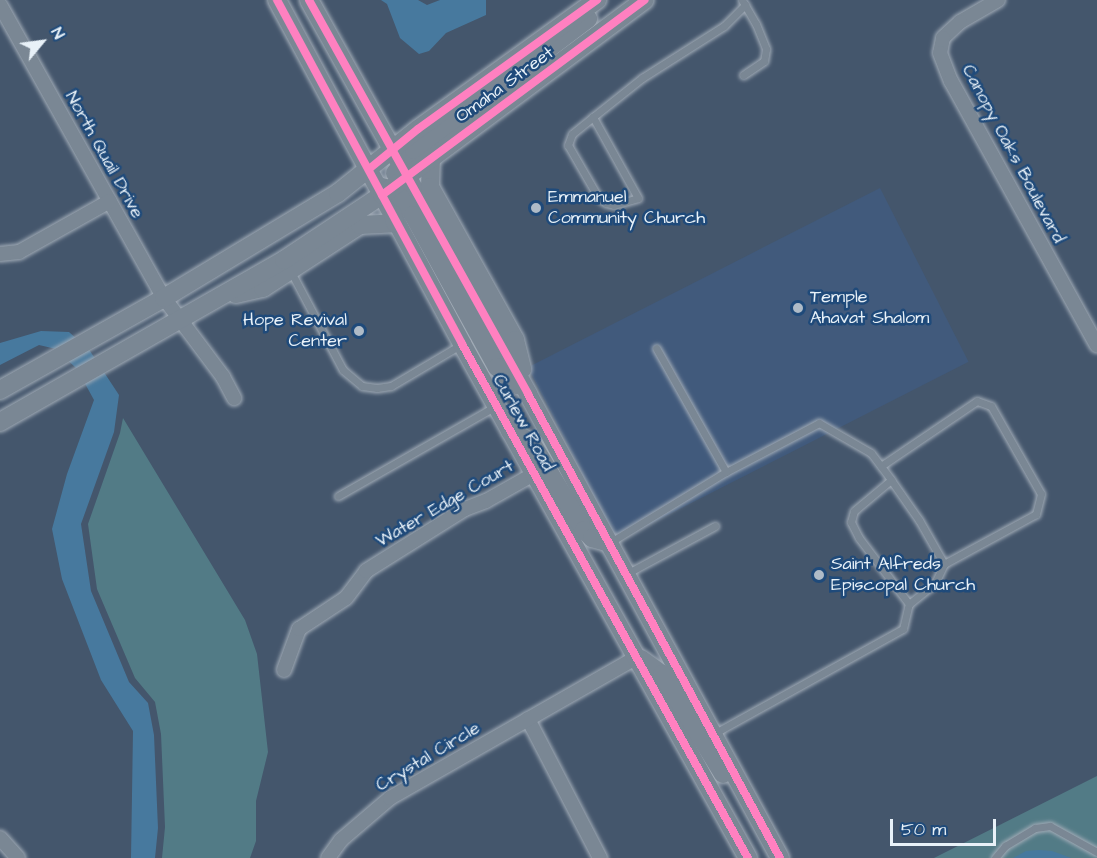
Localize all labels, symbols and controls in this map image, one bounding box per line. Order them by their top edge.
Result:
north arrow [12,12,72,72]
text: N [46,24,70,43]
street label: Omaha Street [452,42,558,128]
street label: Canopy Oaks Boulevard [957,61,1069,247]
street label: North Quail Drive [60,88,148,222]
place label: Emmanuel Community Church [548,187,705,230]
marker: Emmanuel Community Church [529,201,543,215]
place label: Temple Ahavat Shalom [810,287,929,330]
marker: Temple Ahavat Shalom [791,301,805,315]
place label: Hope Revival Center [243,310,347,352]
marker: Hope Revival Center [352,324,366,338]
street label: Curlew Road [487,371,559,475]
street label: Water Edge Court [372,456,518,552]
place label: Saint Alfreds Episcopal Church [831,554,975,596]
marker: Saint Alfreds Episcopal Church [812,568,826,582]
street label: Crystal Circle [372,718,484,796]
scale bar [893,807,1000,845]
text: 50 m [901,817,946,842]

